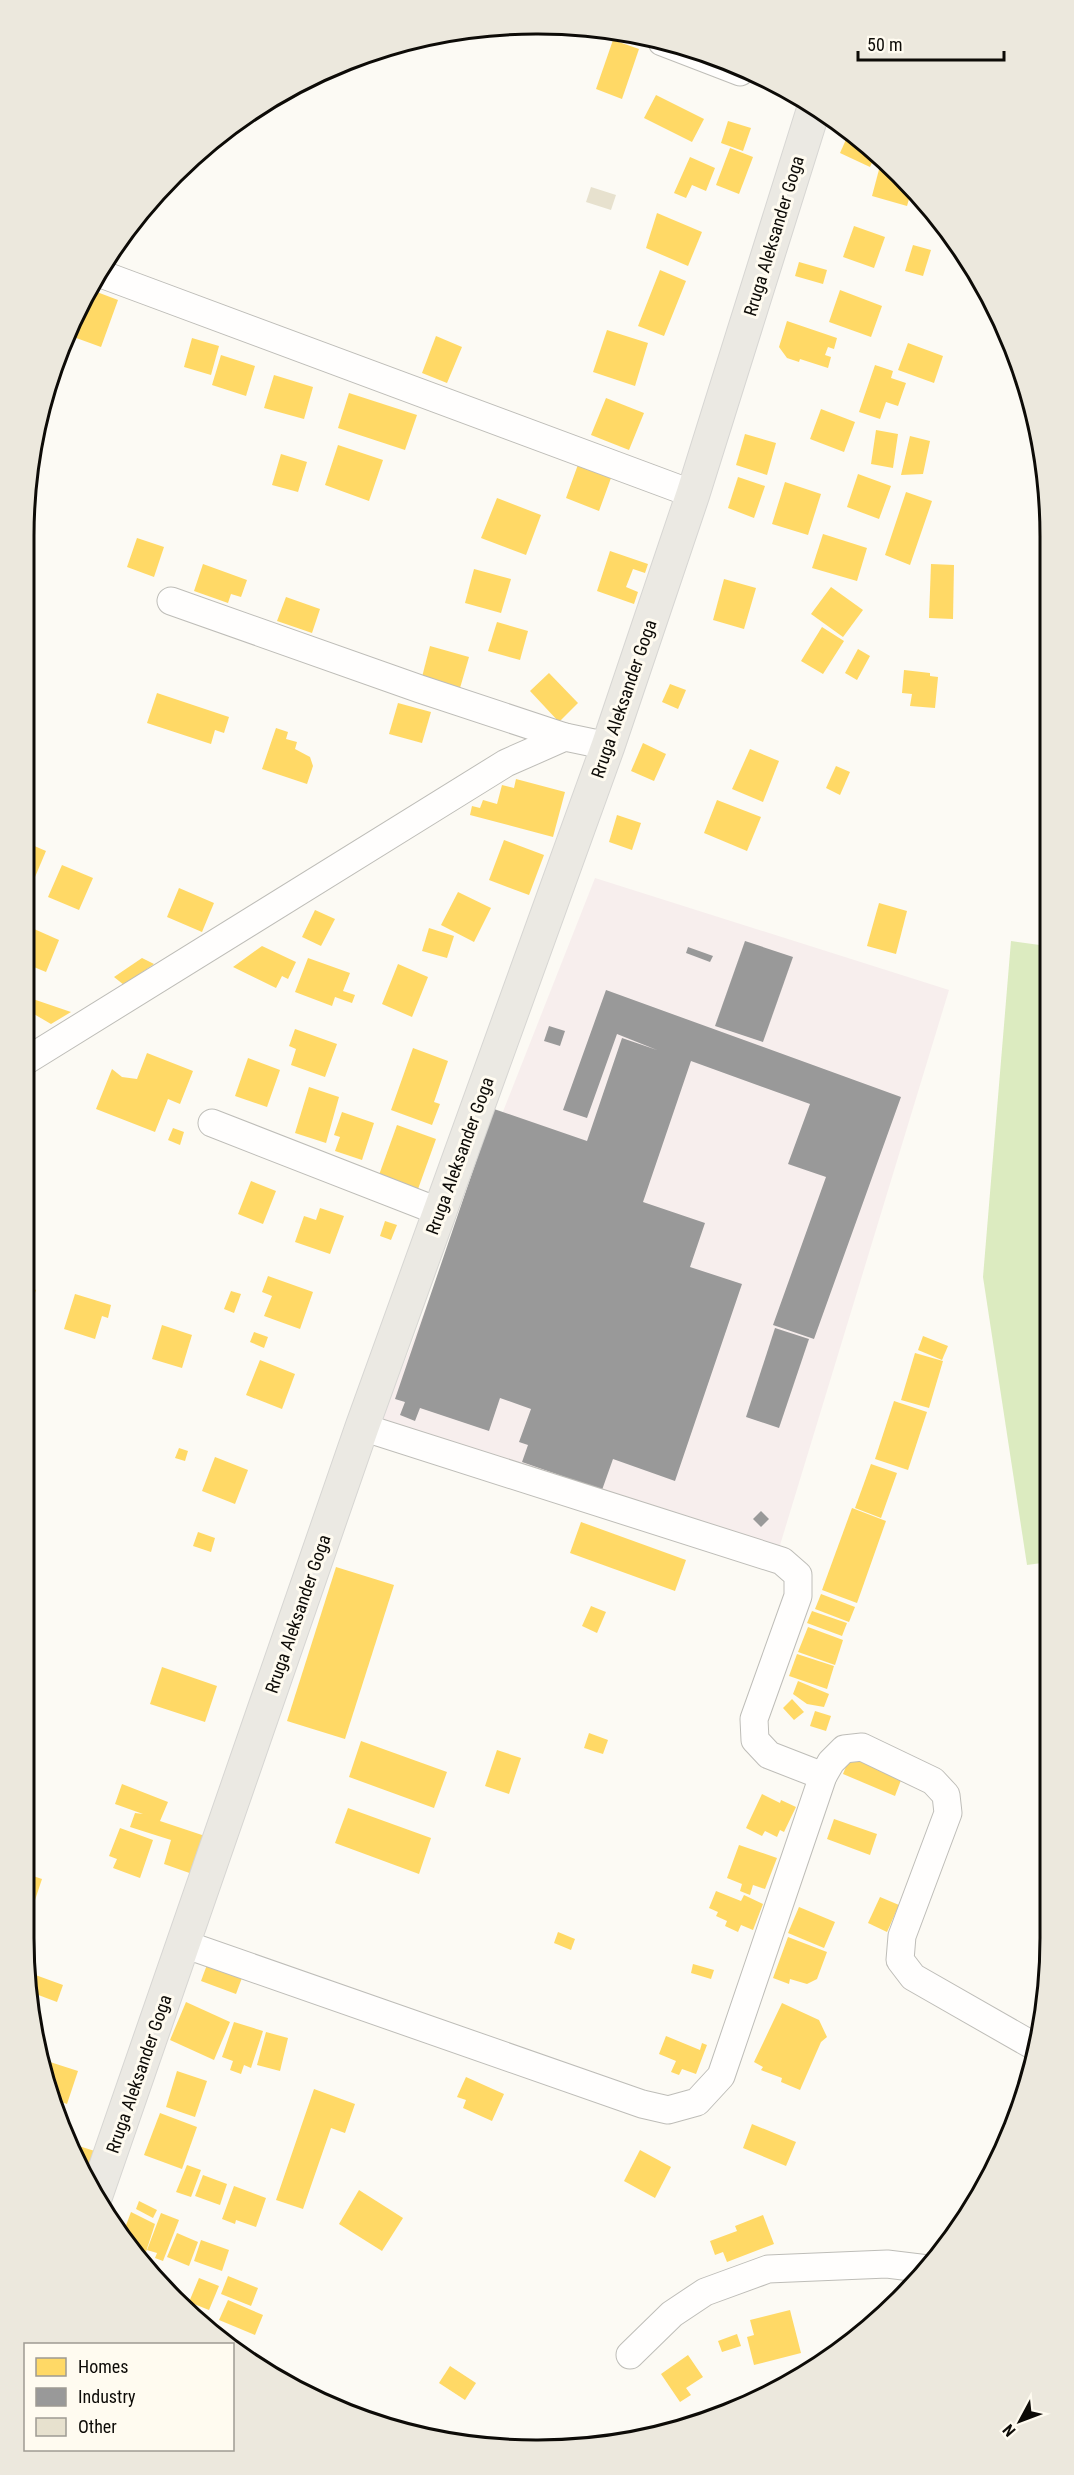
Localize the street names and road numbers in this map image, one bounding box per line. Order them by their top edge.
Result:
street label: Rruga Aleksander Goga [739,153,808,318]
street label: Rruga Aleksander Goga [587,617,661,781]
street label: Rruga Aleksander Goga [421,1074,498,1237]
street label: Rruga Aleksander Goga [261,1532,335,1696]
street label: Rruga Aleksander Goga [102,1992,176,2156]

